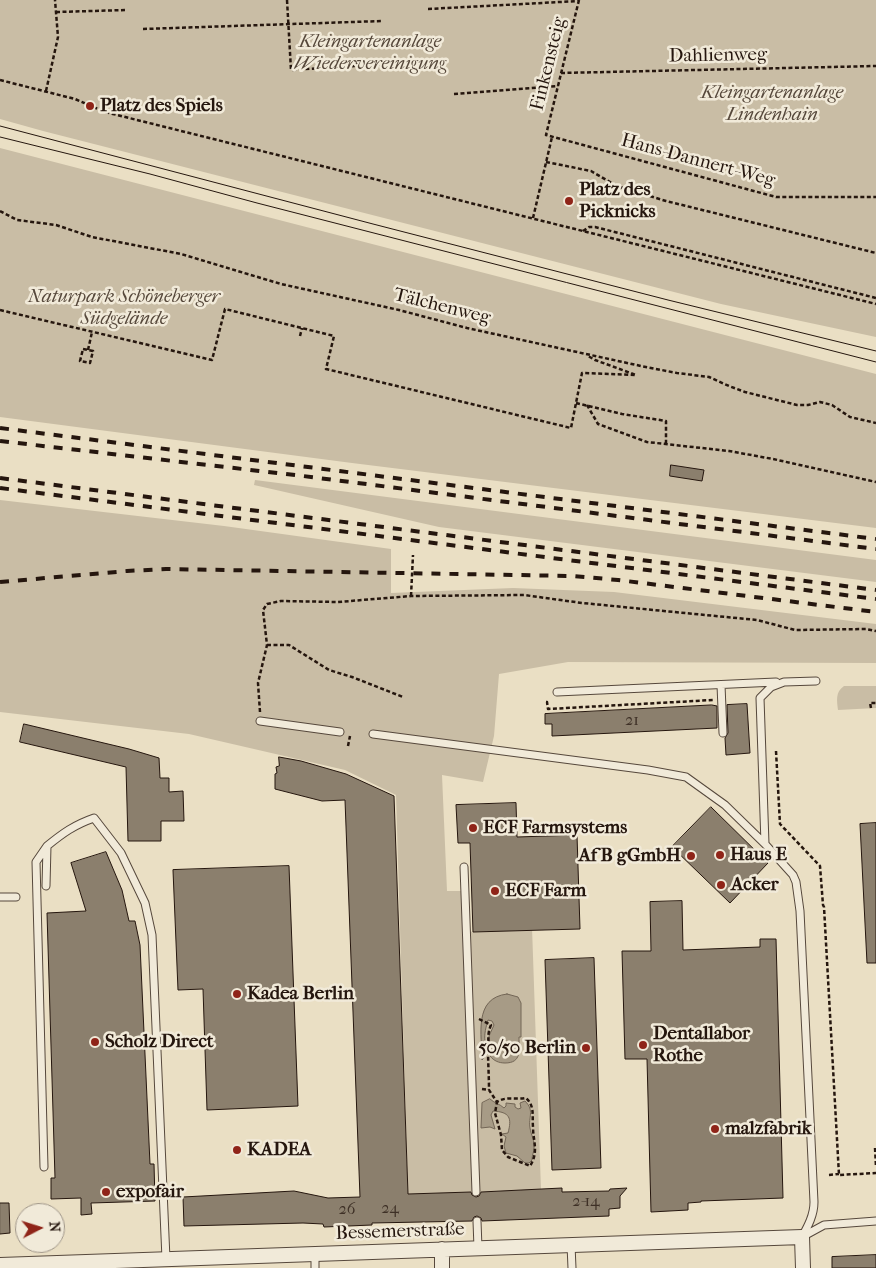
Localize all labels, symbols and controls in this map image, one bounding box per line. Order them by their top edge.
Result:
street label: Finkensteig [526,15,572,113]
park label: Kleingartenanlage Wiedervereinigung [294,31,446,75]
street label: Dahlienweg [669,44,767,68]
park label: Kleingartenanlage Lindenhain [701,82,843,126]
place label: Platz des Spiels [100,95,223,117]
marker: Platz des Spiels [84,100,96,112]
street label: Hans-Dannert-Weg [619,130,777,192]
place label: Platz des Picknicks [579,179,656,223]
marker: Platz des Picknicks [563,195,575,207]
street label: Tälchenweg [391,284,493,330]
park label: Naturpark Schöneberger Südgelände [28,286,220,330]
house number: 21 [625,711,639,731]
place label: ECF Farmsystems [483,817,627,839]
marker: ECF Farmsystems [467,822,479,834]
place label: Haus E [730,844,787,866]
place label: AfB gGmbH [578,845,681,867]
marker: Haus E [714,849,726,861]
marker: AfB gGmbH [685,850,697,862]
place label: Acker [731,874,779,896]
marker: Acker [715,879,727,891]
place label: ECF Farm [505,880,586,902]
marker: ECF Farm [489,885,501,897]
place label: Kadea Berlin [247,983,354,1005]
marker: Kadea Berlin [231,988,243,1000]
place label: Dentallabor Rothe [653,1023,750,1067]
place label: Scholz Direct [105,1031,214,1053]
marker: Scholz Direct [89,1036,101,1048]
place label: 50/50 Berlin [478,1037,576,1059]
marker: Dentallabor Rothe [637,1039,649,1051]
marker: 50/50 Berlin [580,1042,592,1054]
place label: malzfabrik [725,1118,812,1140]
marker: malzfabrik [709,1123,721,1135]
place label: KADEA [247,1139,311,1161]
marker: KADEA [231,1144,243,1156]
place label: expofair [116,1181,184,1203]
marker: expofair [100,1186,112,1198]
house number: 2-14 [572,1192,600,1212]
house number: 24 [381,1199,399,1219]
house number: 26 [339,1200,355,1220]
north arrow [15,1203,65,1253]
street label: Bessemerstraße [335,1218,465,1246]
text: N [46,1221,63,1233]

